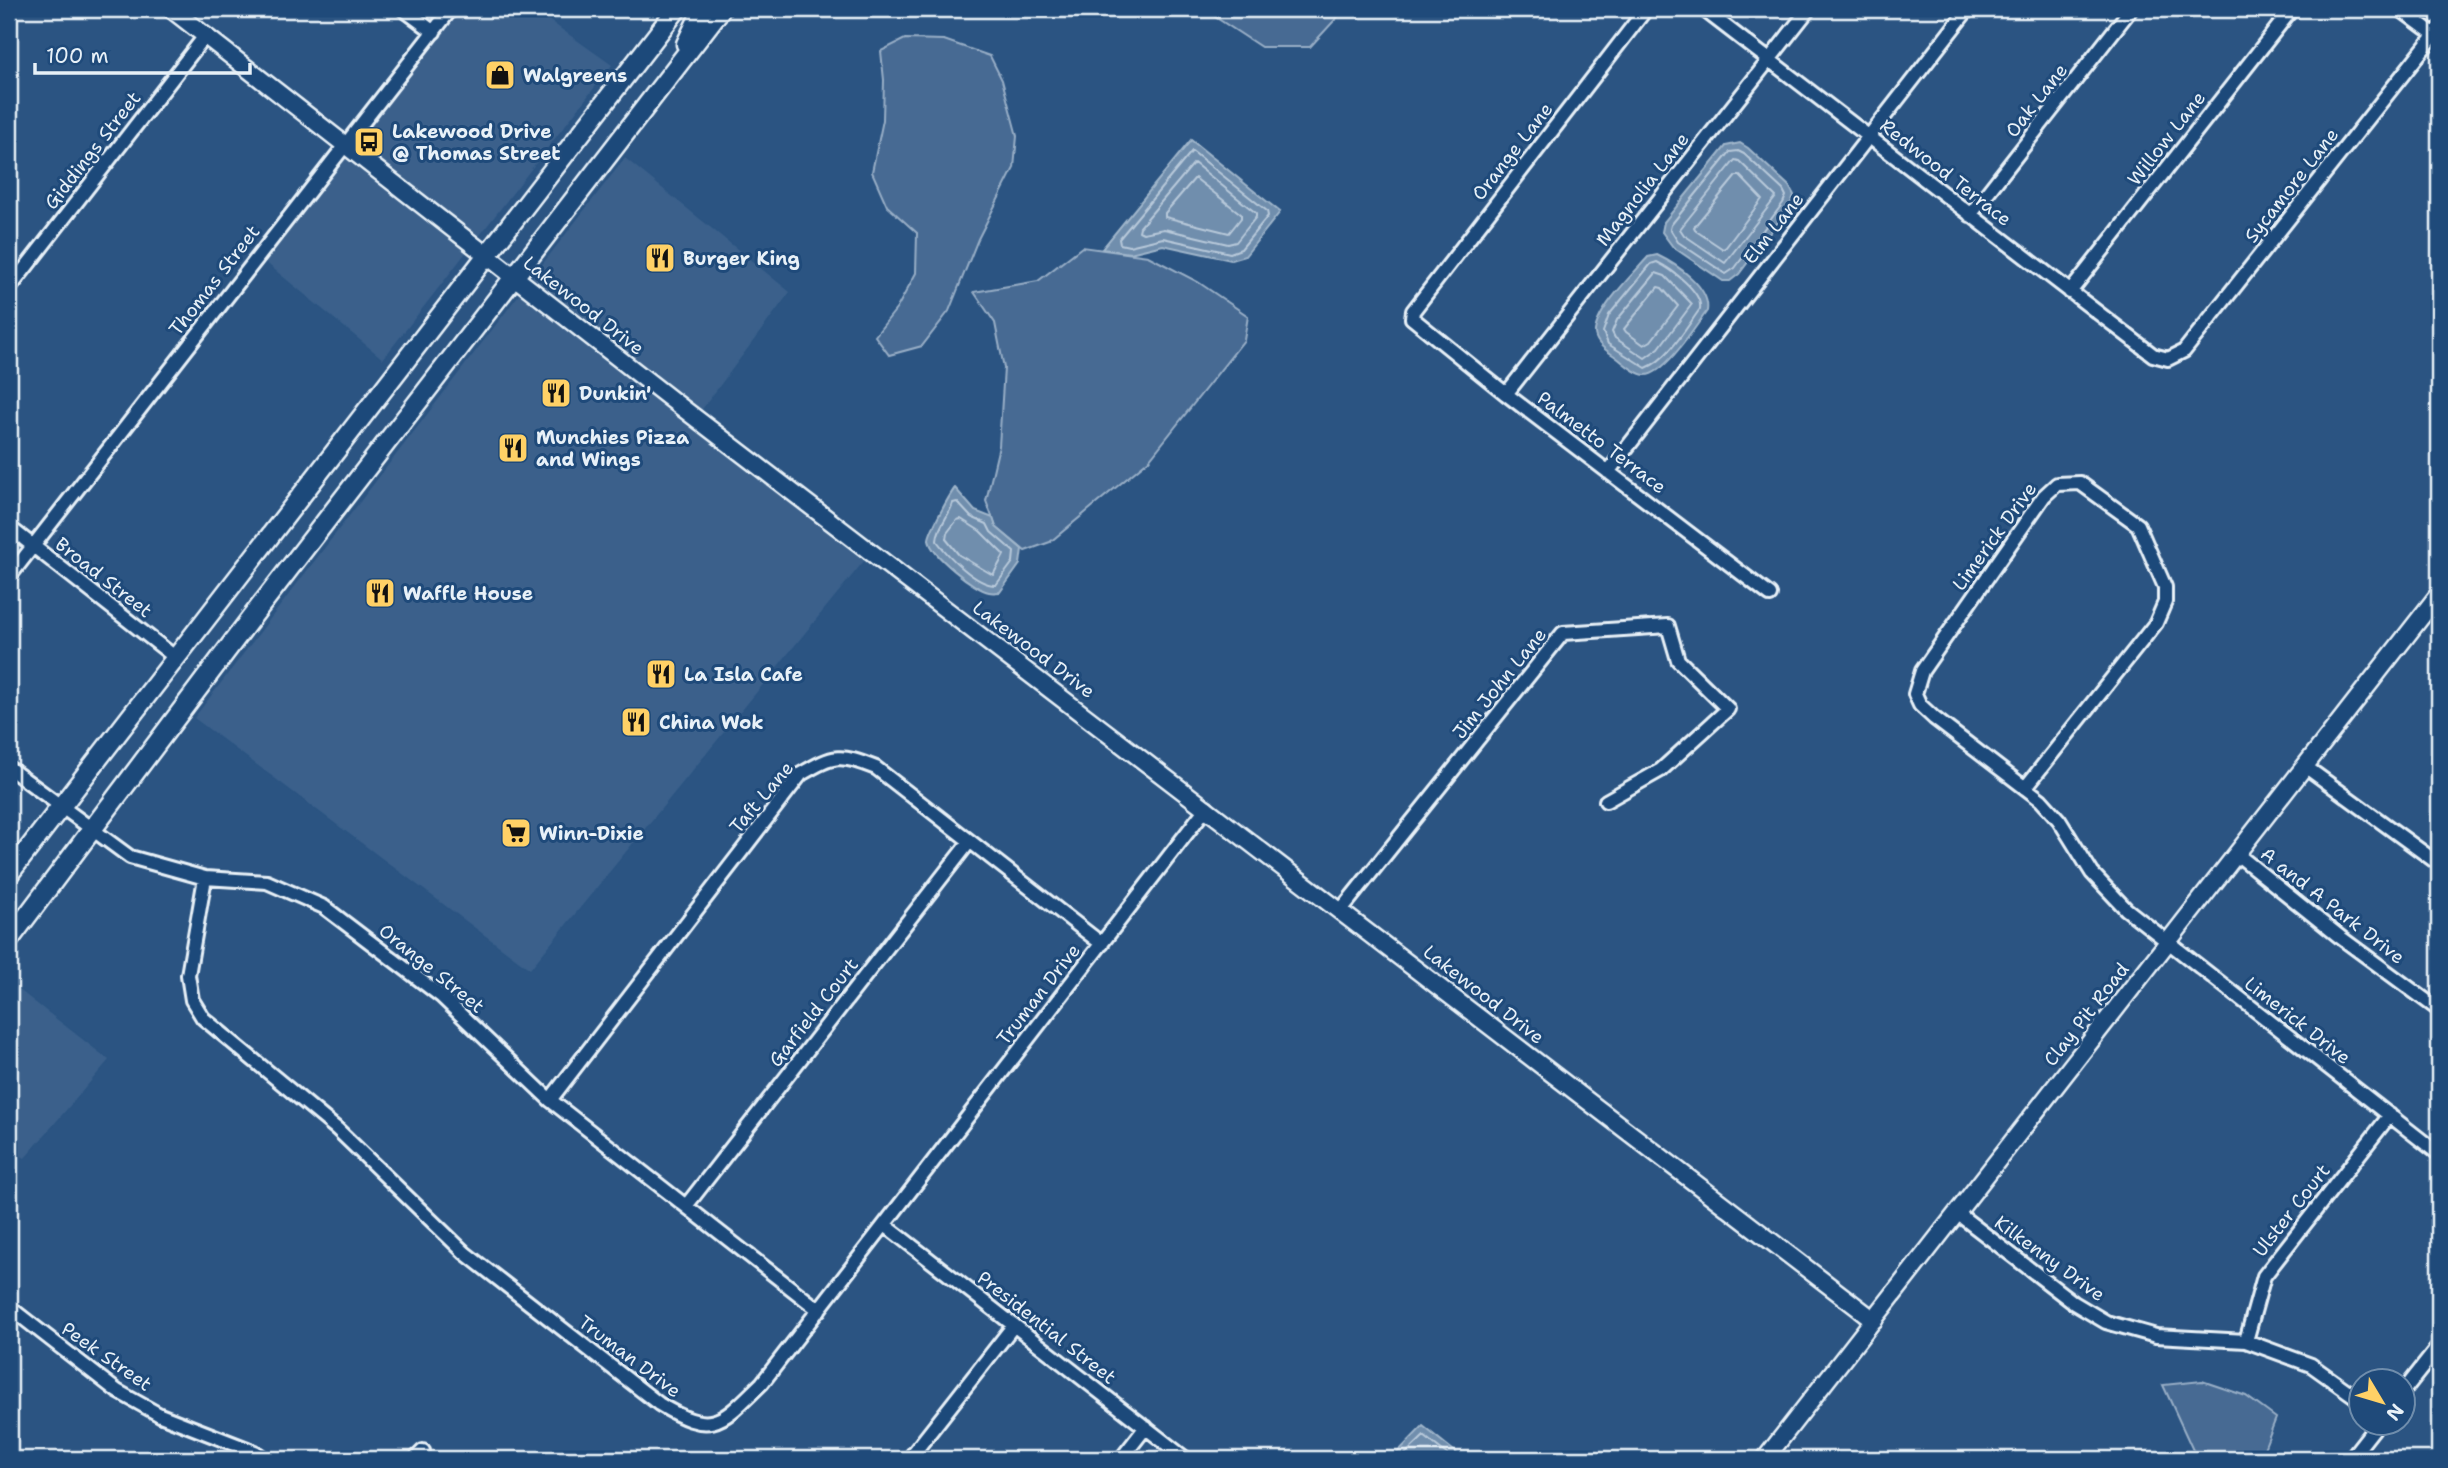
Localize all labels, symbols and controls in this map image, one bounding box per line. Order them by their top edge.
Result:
scale bar [35,32,250,76]
text: 100 m [46,42,109,70]
shop icon: Walgreens [483,58,517,92]
street label: Oak Lane [2000,58,2073,142]
place label: Walgreens [523,63,627,88]
street label: Giddings Street [38,86,146,214]
street label: Willow Lane [2122,86,2211,191]
street label: Orange Lane [1466,97,1558,205]
street label: Redwood Terrace [1875,113,2017,232]
place label: Lakewood Drive @ Thomas Street [392,119,561,166]
street label: Sycamore Lane [2239,123,2344,248]
bus stop icon: Lakewood Drive @ Thomas Street [352,125,386,159]
street label: Magnolia Lane [1590,127,1695,251]
street label: Elm Lane [1738,187,1809,269]
street label: Thomas Street [163,220,265,341]
restaurant icon: Burger King [643,241,677,275]
place label: Burger King [683,246,800,271]
street label: Lakewood Drive [518,250,649,361]
restaurant icon: Dunkin' [539,376,573,410]
place label: Dunkin' [579,381,651,406]
street label: Palmetto Terrace [1532,386,1671,499]
place label: Munchies Pizza and Wings [536,425,689,472]
restaurant icon: Munchies Pizza and Wings [496,431,530,465]
street label: Limerick Drive [1947,477,2042,596]
street label: Broad Street [50,532,157,623]
restaurant icon: Waffle House [363,576,397,610]
place label: Waffle House [403,581,533,606]
street label: Lakewood Drive [967,595,1100,704]
street label: Jim John Lane [1447,623,1552,744]
restaurant icon: La Isla Cafe [644,657,678,691]
place label: La Isla Cafe [684,662,803,687]
restaurant icon: China Wok [619,705,653,739]
place label: China Wok [659,710,764,735]
street label: Taft Lane [724,756,799,839]
supermarket icon: Winn-Dixie [499,816,533,850]
place label: Winn-Dixie [539,821,644,846]
street label: A and A Park Drive [2256,841,2410,970]
street label: Orange Street [374,918,490,1019]
street label: Truman Drive [991,938,1086,1050]
street label: Lakewood Drive [1418,939,1549,1050]
street label: Garfield Court [763,953,864,1072]
street label: Clay Pit Road [2038,957,2135,1071]
street label: Limerick Drive [2239,971,2356,1070]
street label: Ulster Court [2247,1159,2336,1262]
street label: Kilkenny Drive [1989,1210,2110,1307]
street label: Presidential Street [972,1265,1121,1390]
street label: Truman Drive [573,1310,686,1403]
street label: Peek Street [57,1316,157,1397]
north arrow [2346,1366,2416,1436]
text: N [2381,1399,2409,1426]

